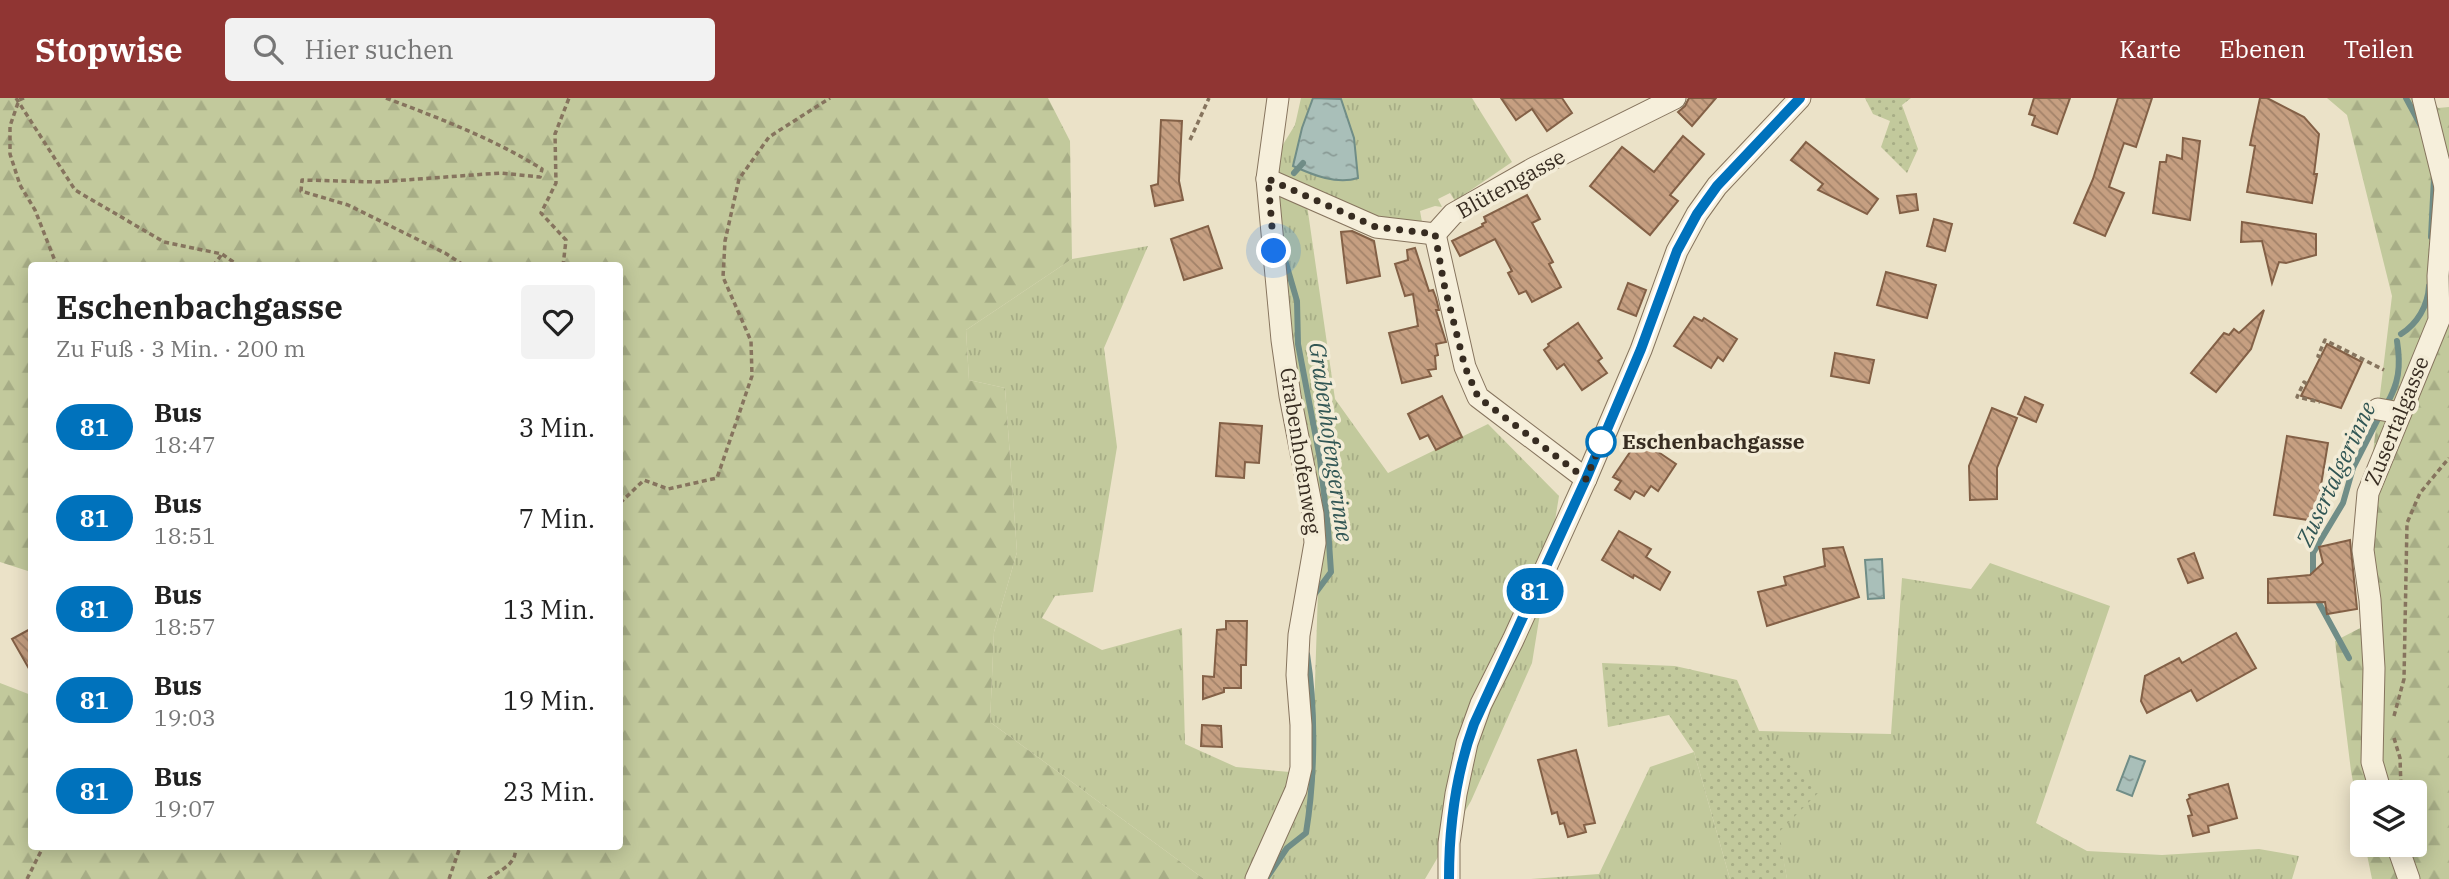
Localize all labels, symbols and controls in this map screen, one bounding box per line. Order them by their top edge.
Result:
search box [225,18,715,81]
text: Stopwise [35,28,183,71]
icon: search [249,30,287,68]
text: Hier suchen [305,32,454,66]
text: Karte [2119,33,2181,65]
text: Ebenen [2219,33,2306,65]
text: Teilen [2344,33,2414,65]
street label: Blütengasse [1451,142,1570,224]
your location [1256,233,1291,268]
text: Eschenbachgasse [56,285,343,328]
button: heart [521,285,595,359]
text: Zu Fuß · 3 Min. · 200 m [56,333,305,363]
water label: Grabenhofengerinne [1303,340,1361,544]
street label: Zusertalgasse [2357,352,2435,489]
street label: Grabenhofenweg [1274,366,1328,537]
text: Bus [154,395,202,429]
water label: Zusertalgerinne [2288,397,2382,551]
text: 3 Min. [519,410,595,444]
text: 81 [80,411,109,443]
marker: Eschenbachgasse [1586,427,1616,457]
place label: Eschenbachgasse [1622,427,1805,455]
text: 18:47 [154,429,216,459]
text: Bus [154,486,202,520]
text: 7 Min. [519,501,595,535]
text: 81 [80,502,109,534]
text: 18:51 [154,520,216,550]
line badge: 81 [1504,568,1566,614]
text: 81 [1521,575,1549,607]
text: Bus [154,577,202,611]
text: 13 Min. [503,592,595,626]
text: 81 [80,593,109,625]
text: 18:57 [154,611,216,641]
text: Bus [154,668,202,702]
text: 19 Min. [503,683,595,717]
text: 81 [80,684,109,716]
text: 19:03 [154,702,216,732]
text: Bus [154,759,202,793]
text: 23 Min. [503,774,595,808]
text: 81 [80,775,109,807]
map controls [2350,780,2427,857]
button: layers [2350,780,2427,857]
text: 19:07 [154,793,216,823]

